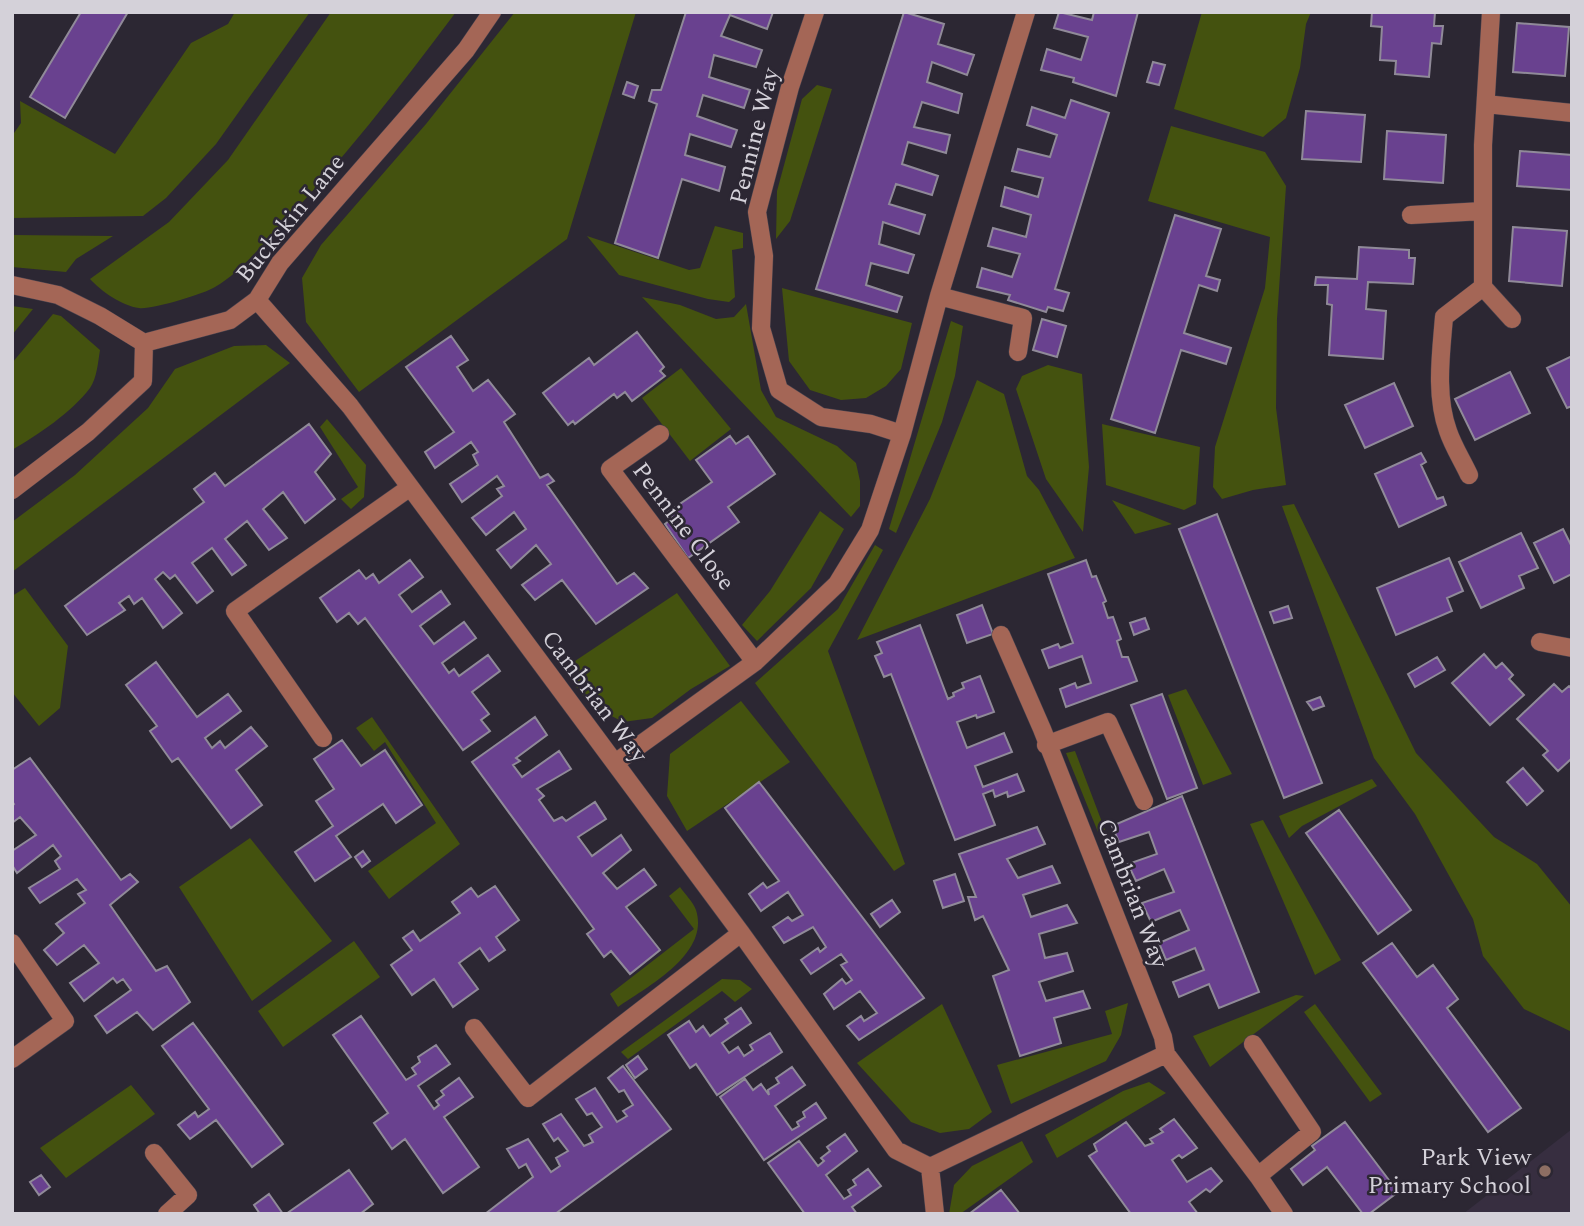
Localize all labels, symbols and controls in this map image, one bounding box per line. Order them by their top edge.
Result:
street label: Pennine Way [721,63,790,208]
street label: Buckskin Lane [227,146,354,291]
street label: Pennine Close [623,455,744,598]
street label: Cambrian Way [532,623,657,772]
street label: Cambrian Way [1087,813,1178,975]
place label: Park View Primary School [1368,1140,1532,1204]
marker: Park View Primary School [1537,1163,1553,1179]

